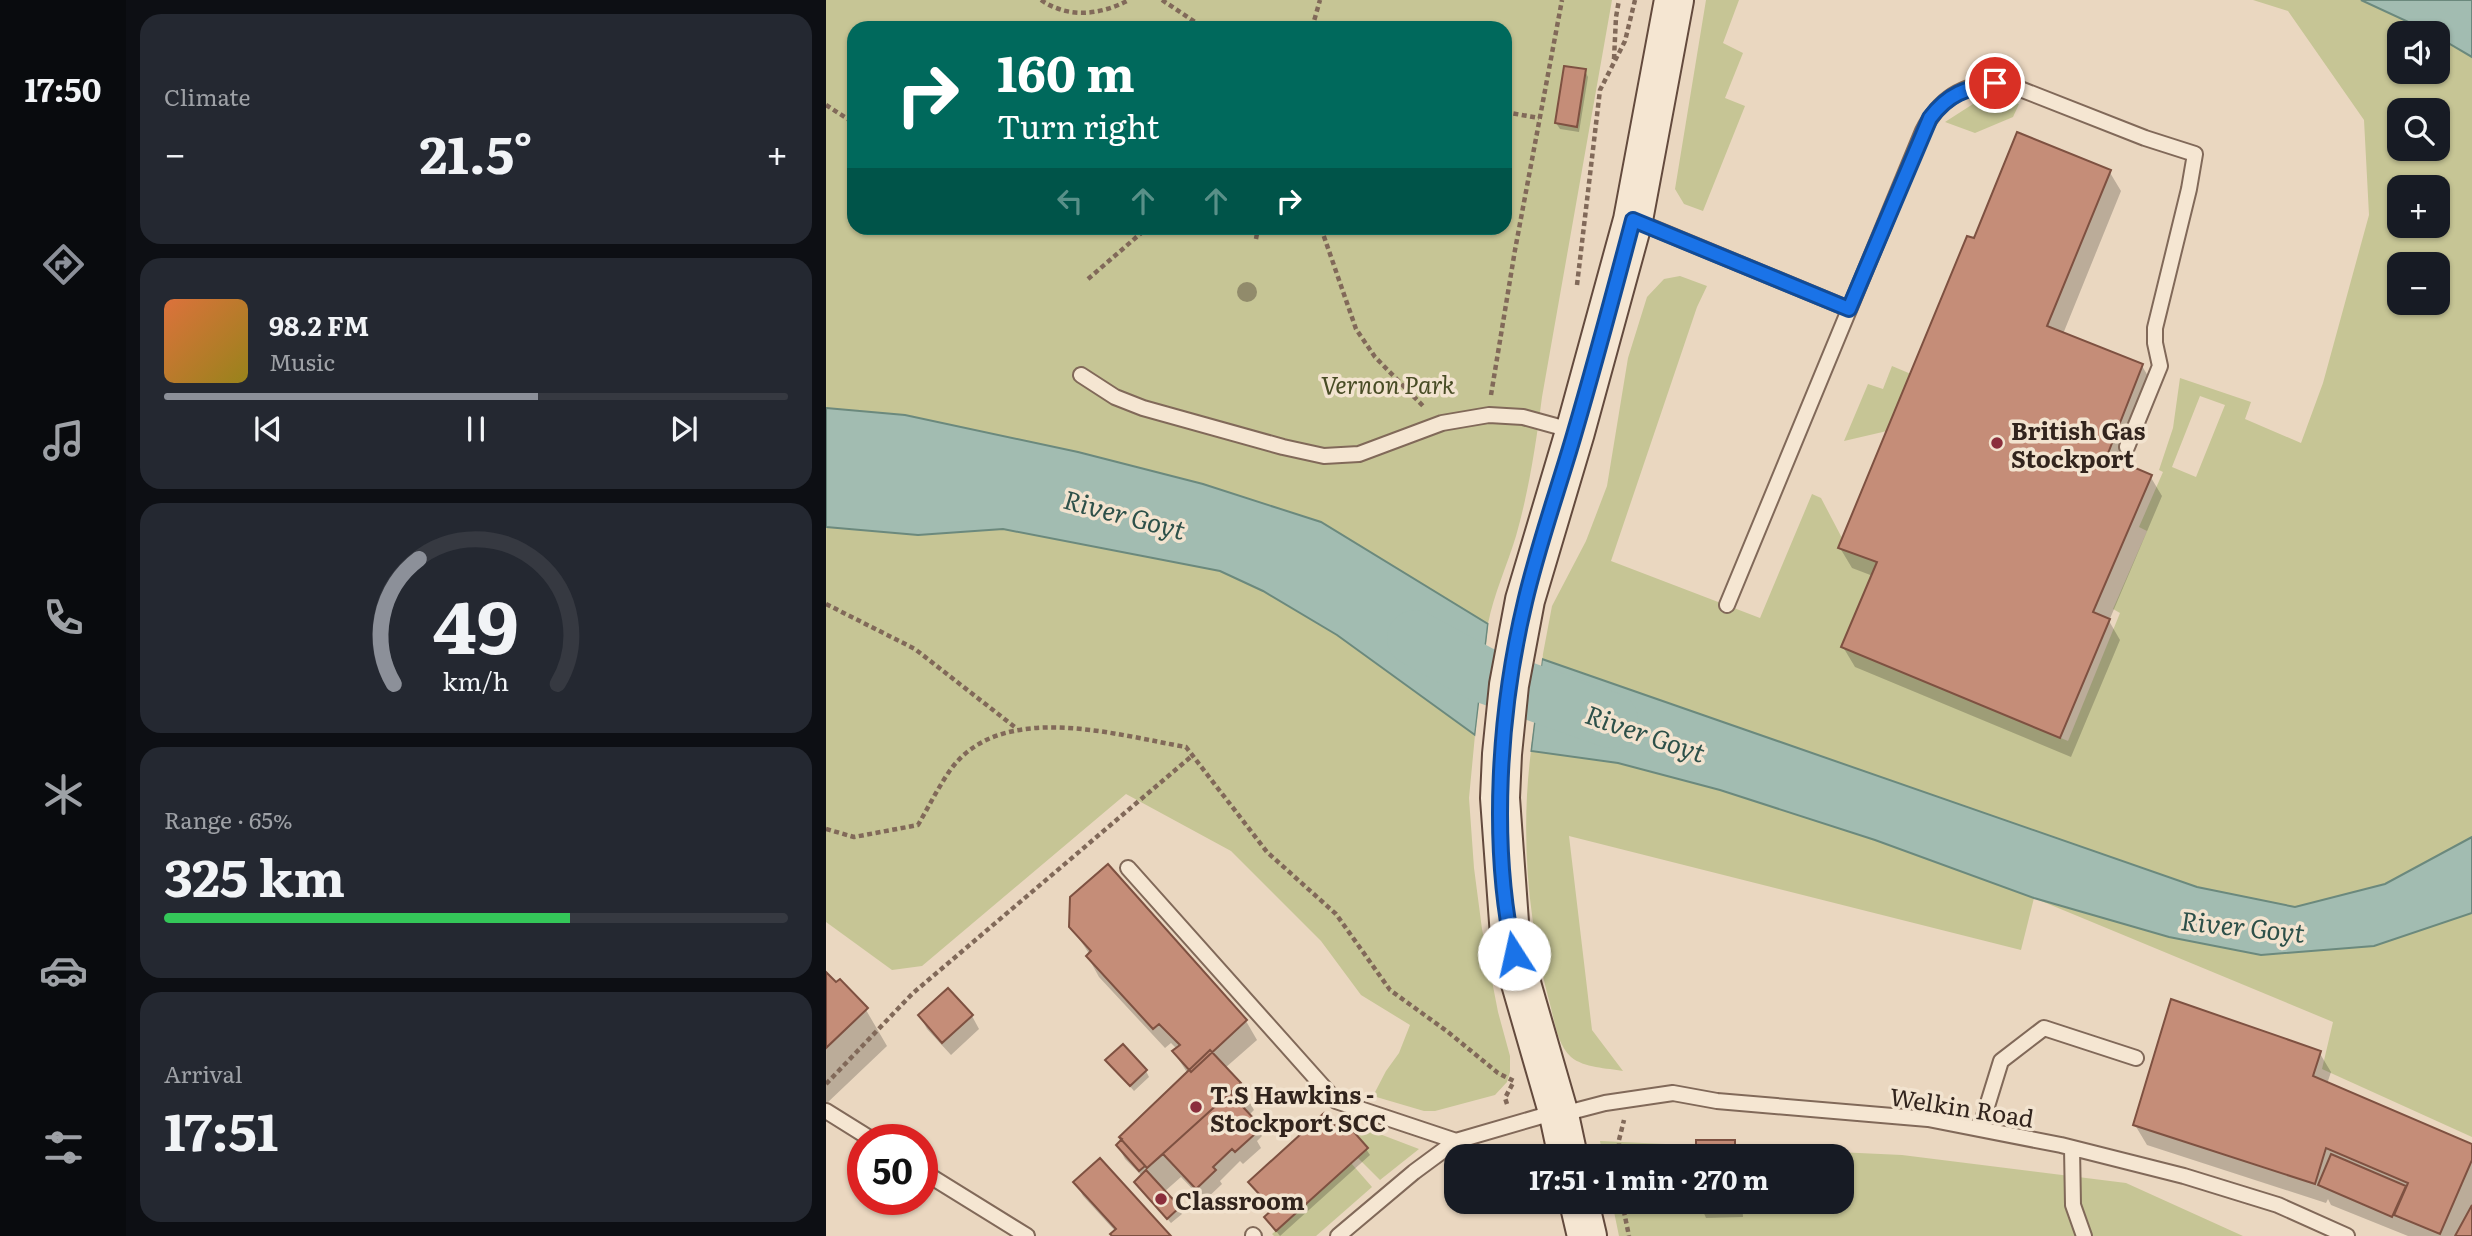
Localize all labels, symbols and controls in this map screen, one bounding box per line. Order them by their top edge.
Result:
map controls [2387,21,2450,315]
button: sound [2387,21,2450,84]
text: 160 m [997,34,1135,107]
icon: right [882,49,973,140]
pin [1965,53,2025,113]
text: 17:50 [25,64,101,112]
icon: arrive [1976,64,2014,102]
text: Climate [164,79,250,113]
button: search [2387,98,2450,161]
text: Turn right [997,101,1159,149]
text: 21.5° [419,113,533,190]
text: − [164,123,186,180]
text: + [766,123,788,180]
button: + [2387,175,2450,238]
icon: left [1051,182,1089,220]
icon: ahead [1124,182,1162,220]
icon: ahead [1197,182,1235,220]
icon: right [1270,182,1308,220]
icon: directions [39,240,88,289]
button: − [2387,252,2450,315]
text: 98.2 FM [269,305,369,344]
text: Music [269,344,335,378]
park label: Vernon Park [1321,366,1456,401]
icon: previous [249,410,287,448]
icon: pause [457,410,495,448]
icon: next [665,410,703,448]
place label: British Gas Stockport [2011,412,2146,475]
icon: music [39,416,88,465]
marker: British Gas Stockport [1989,435,2005,451]
water label: River Goyt [1060,478,1191,548]
text: 49 [433,568,519,676]
icon: phone [39,593,88,642]
text: km/h [443,662,509,699]
water label: River Goyt [1581,693,1712,771]
icon: climate [39,770,88,819]
text: Range · 65% [164,802,293,836]
text: 325 km [164,836,345,913]
water label: River Goyt [2179,899,2308,951]
position arrow [1477,917,1551,991]
icon: car [39,946,88,995]
text: Arrival [164,1056,243,1090]
place label: T.S Hawkins - Stockport SCC [1210,1076,1386,1139]
street label: Welkin Road [1887,1077,2037,1135]
text: 17:51 [164,1090,278,1167]
marker: T.S Hawkins - Stockport SCC [1188,1099,1204,1115]
icon: filters [39,1123,88,1172]
speed limit sign: 50 [847,1124,938,1215]
text: 17:51 · 1 min · 270 m [1529,1159,1769,1198]
place label: Classroom [1175,1182,1305,1217]
marker: Classroom [1153,1191,1169,1207]

